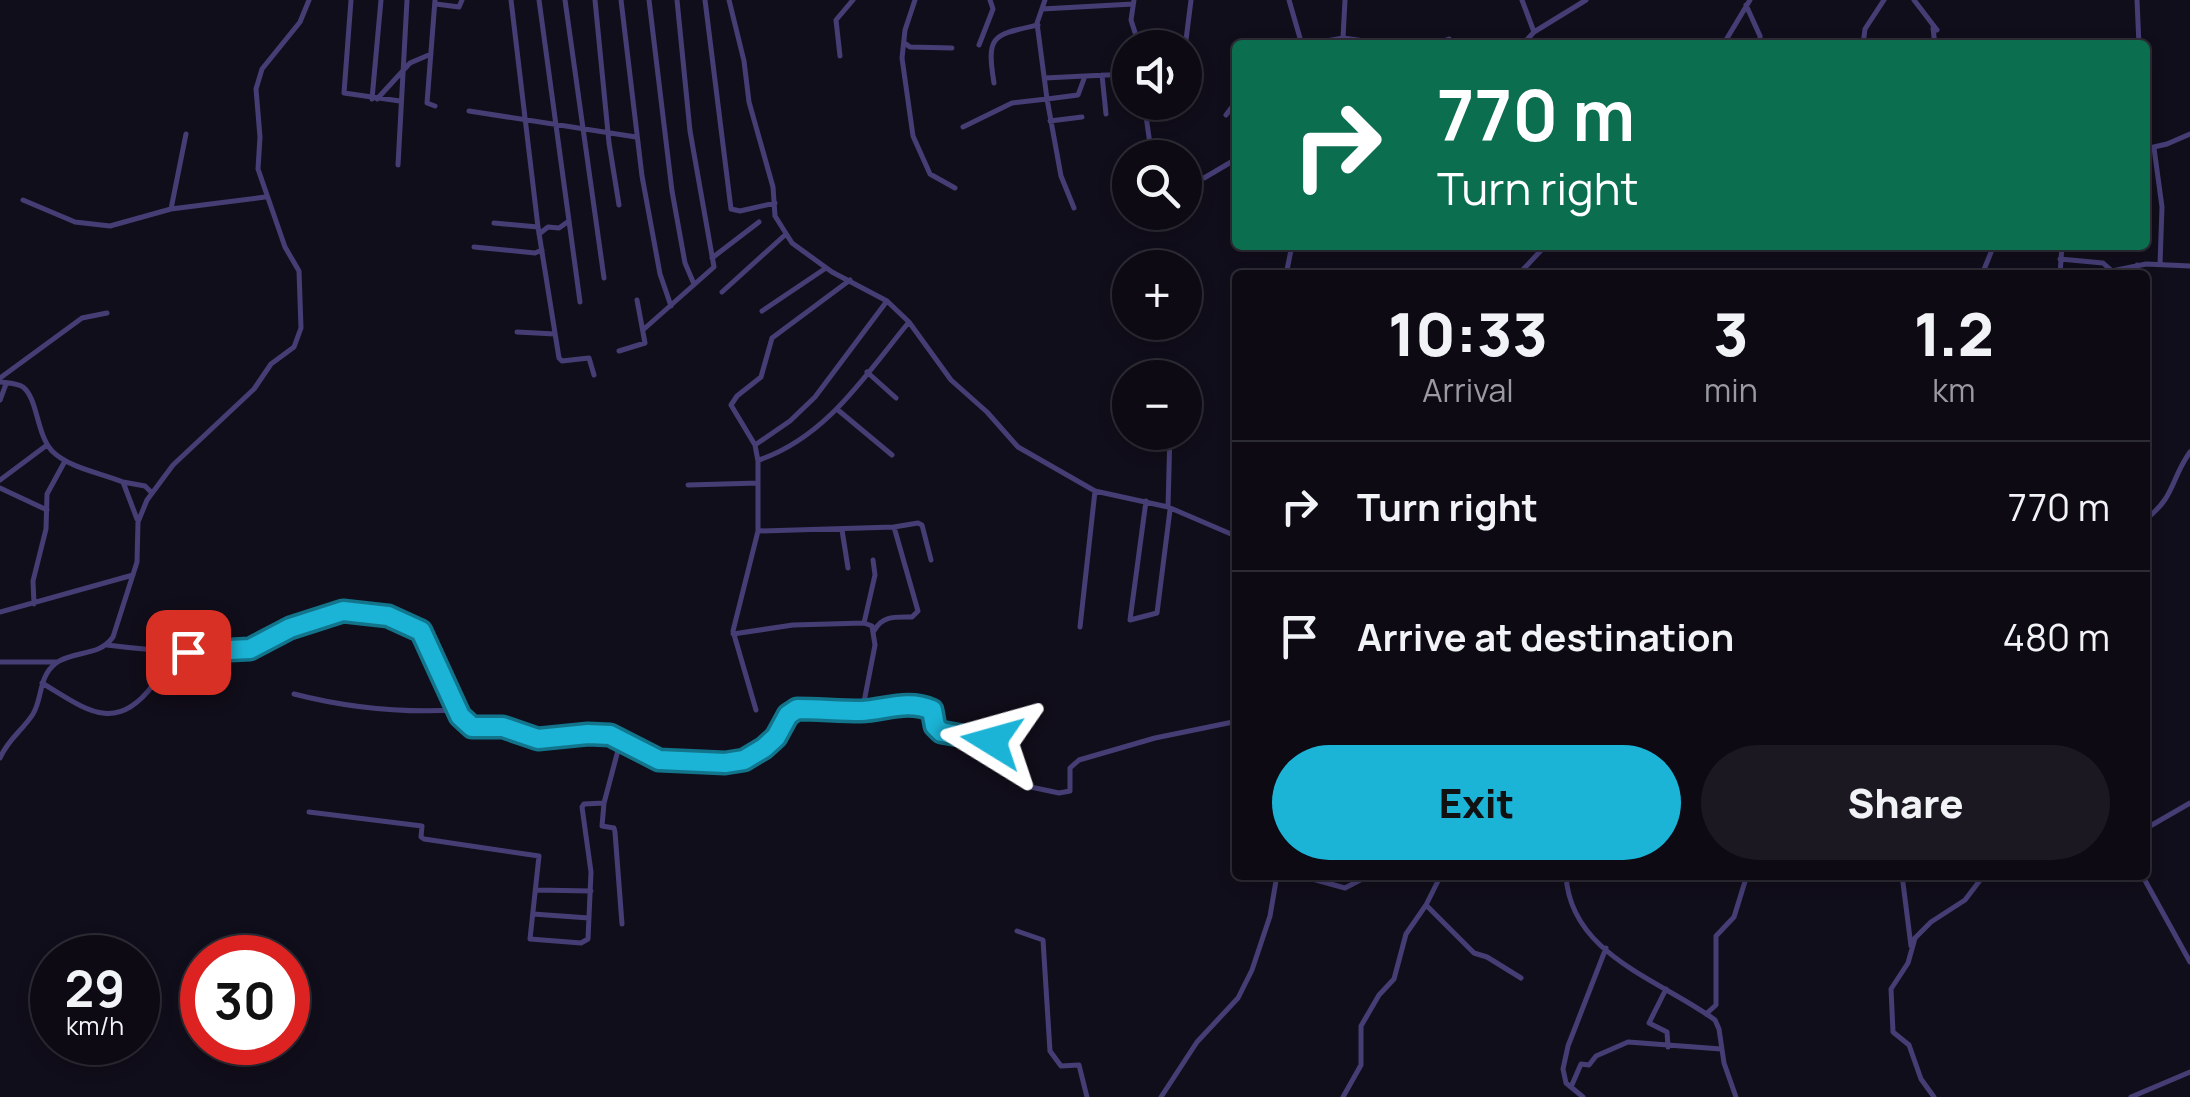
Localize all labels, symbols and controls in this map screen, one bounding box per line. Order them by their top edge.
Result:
map controls [1112,30,1202,450]
button: sound [1112,30,1202,120]
text: 770 m [1437,66,1635,162]
icon: right [1272,80,1402,210]
button: search [1112,140,1202,230]
text: Turn right [1437,157,1638,219]
button: + [1112,250,1202,340]
text: 10:33 [1388,292,1548,374]
text: 3 [1713,292,1749,374]
text: 1.2 [1914,292,1994,374]
button: − [1112,360,1202,450]
text: Arrival [1422,368,1514,412]
text: min [1704,368,1758,412]
text: km [1932,368,1975,412]
icon: right [1272,479,1327,534]
text: Turn right [1357,480,1538,532]
text: 770 m [2008,480,2110,532]
icon: arrive [1272,609,1327,664]
pin [146,610,231,695]
text: Arrive at destination [1357,610,1734,662]
text: 480 m [2003,610,2110,662]
icon: arrive [161,625,216,680]
position arrow [940,689,1044,793]
button: Exit [1272,745,1681,860]
button: Share [1701,745,2110,860]
speed limit sign: 30 [180,935,310,1065]
text: 29 [65,954,125,1022]
text: km/h [66,1008,124,1043]

